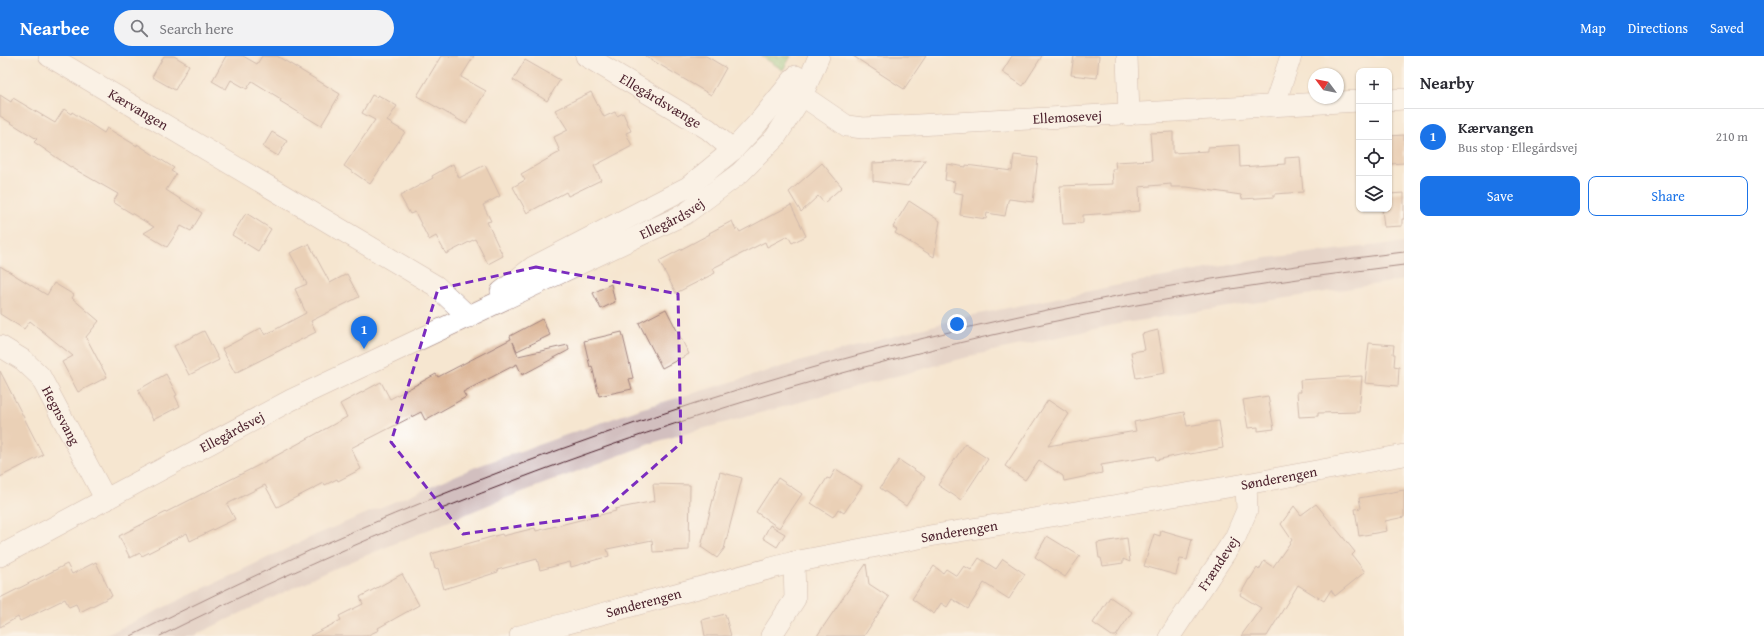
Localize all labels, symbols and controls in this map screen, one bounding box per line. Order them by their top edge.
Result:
search box [114,10,394,46]
text: Nearbee [20,14,90,42]
icon: search [128,17,150,39]
text: Search here [160,18,234,39]
text: Map [1580,18,1606,38]
text: Directions [1628,18,1688,38]
text: Saved [1710,18,1744,38]
street label: Ellegårdsvænge [616,68,706,133]
north arrow [1308,68,1344,104]
map controls [1356,68,1392,212]
button: + [1356,68,1392,104]
text: Nearby [1420,70,1474,95]
street label: Kærvangen [105,84,172,135]
button: − [1356,104,1392,140]
street label: Ellemosevej [1032,105,1102,129]
text: Kærvangen [1458,117,1534,138]
text: 1 [1430,127,1436,146]
text: 210 m [1716,127,1748,146]
text: Bus stop · Ellegårdsvej [1458,138,1577,157]
button: locate [1356,140,1392,176]
button: layers [1356,176,1392,212]
button: Save [1420,176,1580,216]
button: Share [1588,176,1748,216]
street label: Ellegårdsvej [636,193,708,244]
your location [947,314,967,334]
pin: 1 [351,316,377,349]
street label: Hegnsvang [37,382,85,449]
street label: Ellegårdsvej [196,406,268,457]
street label: Sønderengen [1239,461,1319,495]
street label: Sønderengen [919,515,999,547]
street label: Frændevej [1193,532,1243,595]
street label: Sønderengen [604,583,684,622]

